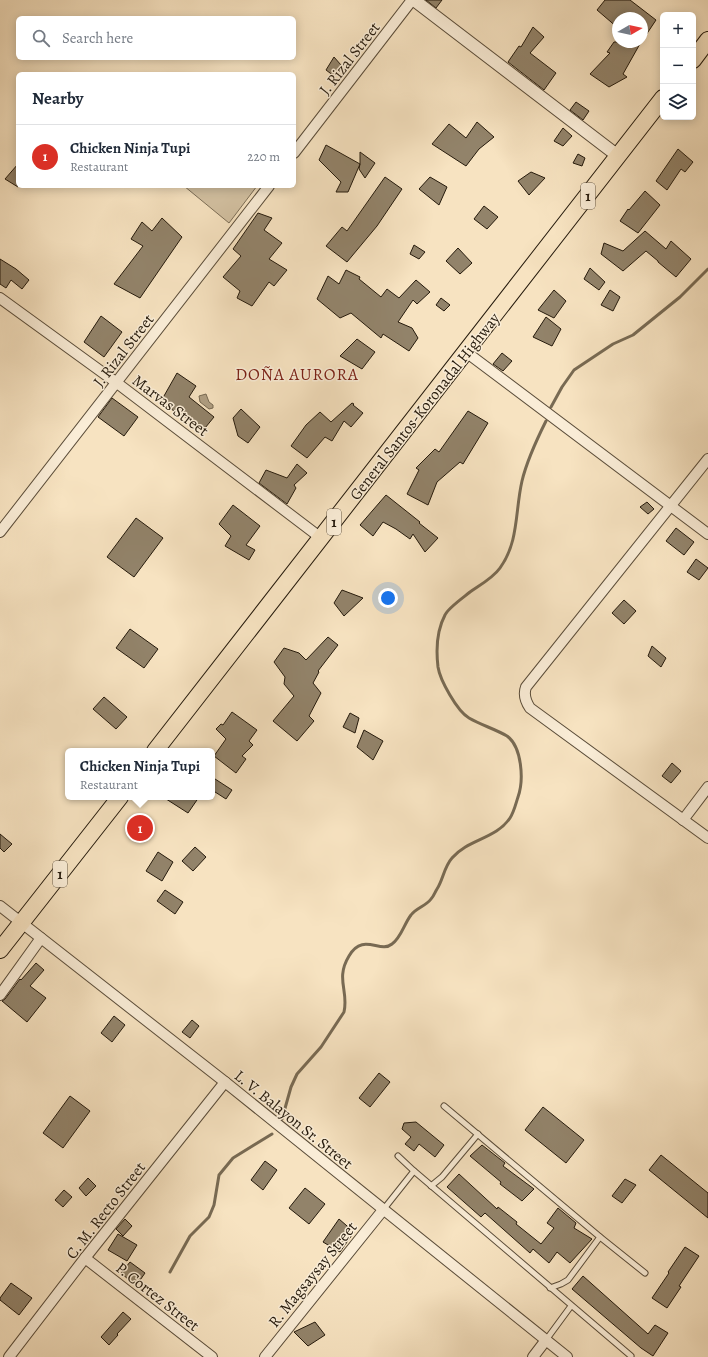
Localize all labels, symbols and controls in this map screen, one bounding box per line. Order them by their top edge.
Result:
north arrow [612,12,648,48]
map controls [660,12,696,120]
button: + [660,12,696,48]
search box [16,16,296,60]
street label: J. Rizal Street [314,17,385,100]
icon: search [30,27,52,49]
text: Search here [62,28,133,48]
button: − [660,48,696,84]
button: layers [660,84,696,120]
text: Nearby [32,87,83,110]
text: Chicken Ninja Tupi [70,138,190,158]
text: 1 [43,148,47,165]
text: 220 m [247,148,280,165]
text: Restaurant [70,158,128,175]
road number: 1 [581,183,595,209]
street label: General Santos-Koronadal Highway [345,308,506,505]
street label: J. Rizal Street [88,309,159,392]
district label: DOÑA AURORA [235,363,359,386]
street label: Marvas Street [128,370,213,442]
road number: 1 [327,509,341,535]
your location [378,588,398,608]
popup [65,748,215,800]
text: Chicken Ninja Tupi [80,756,200,776]
text: Restaurant [80,776,138,793]
pin: 1 [127,813,153,843]
road number: 1 [53,861,67,887]
street label: L. V. Balayon Sr. Street [229,1065,357,1175]
street label: C. M. Recto Street [61,1157,151,1264]
street label: R. Magsaysay Street [263,1217,362,1332]
street label: P. Cortez Street [111,1257,204,1336]

